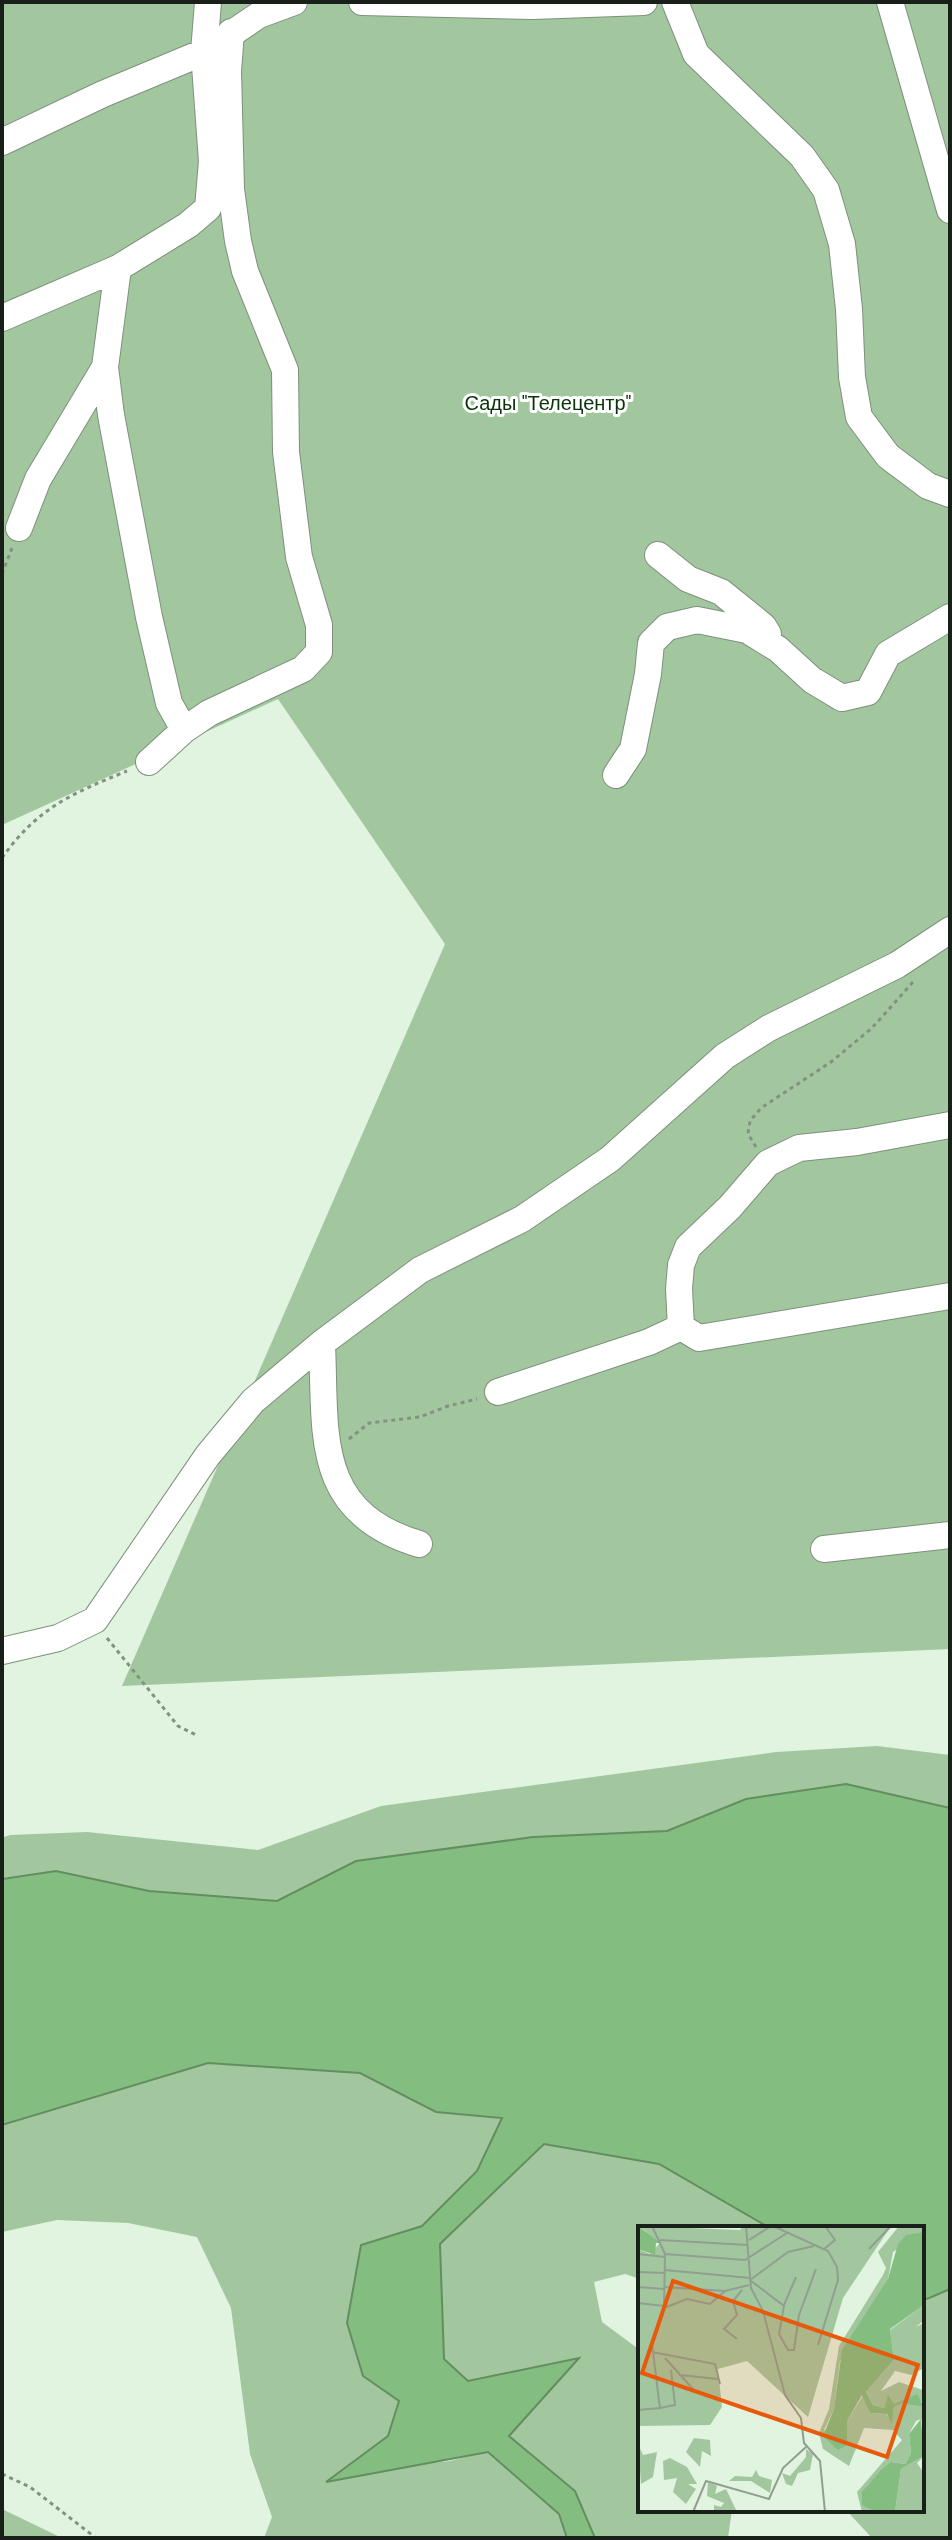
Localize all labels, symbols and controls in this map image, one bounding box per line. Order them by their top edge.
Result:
park label: Сады "Телецентр" [465,390,632,416]
inset map [638,2226,924,2512]

